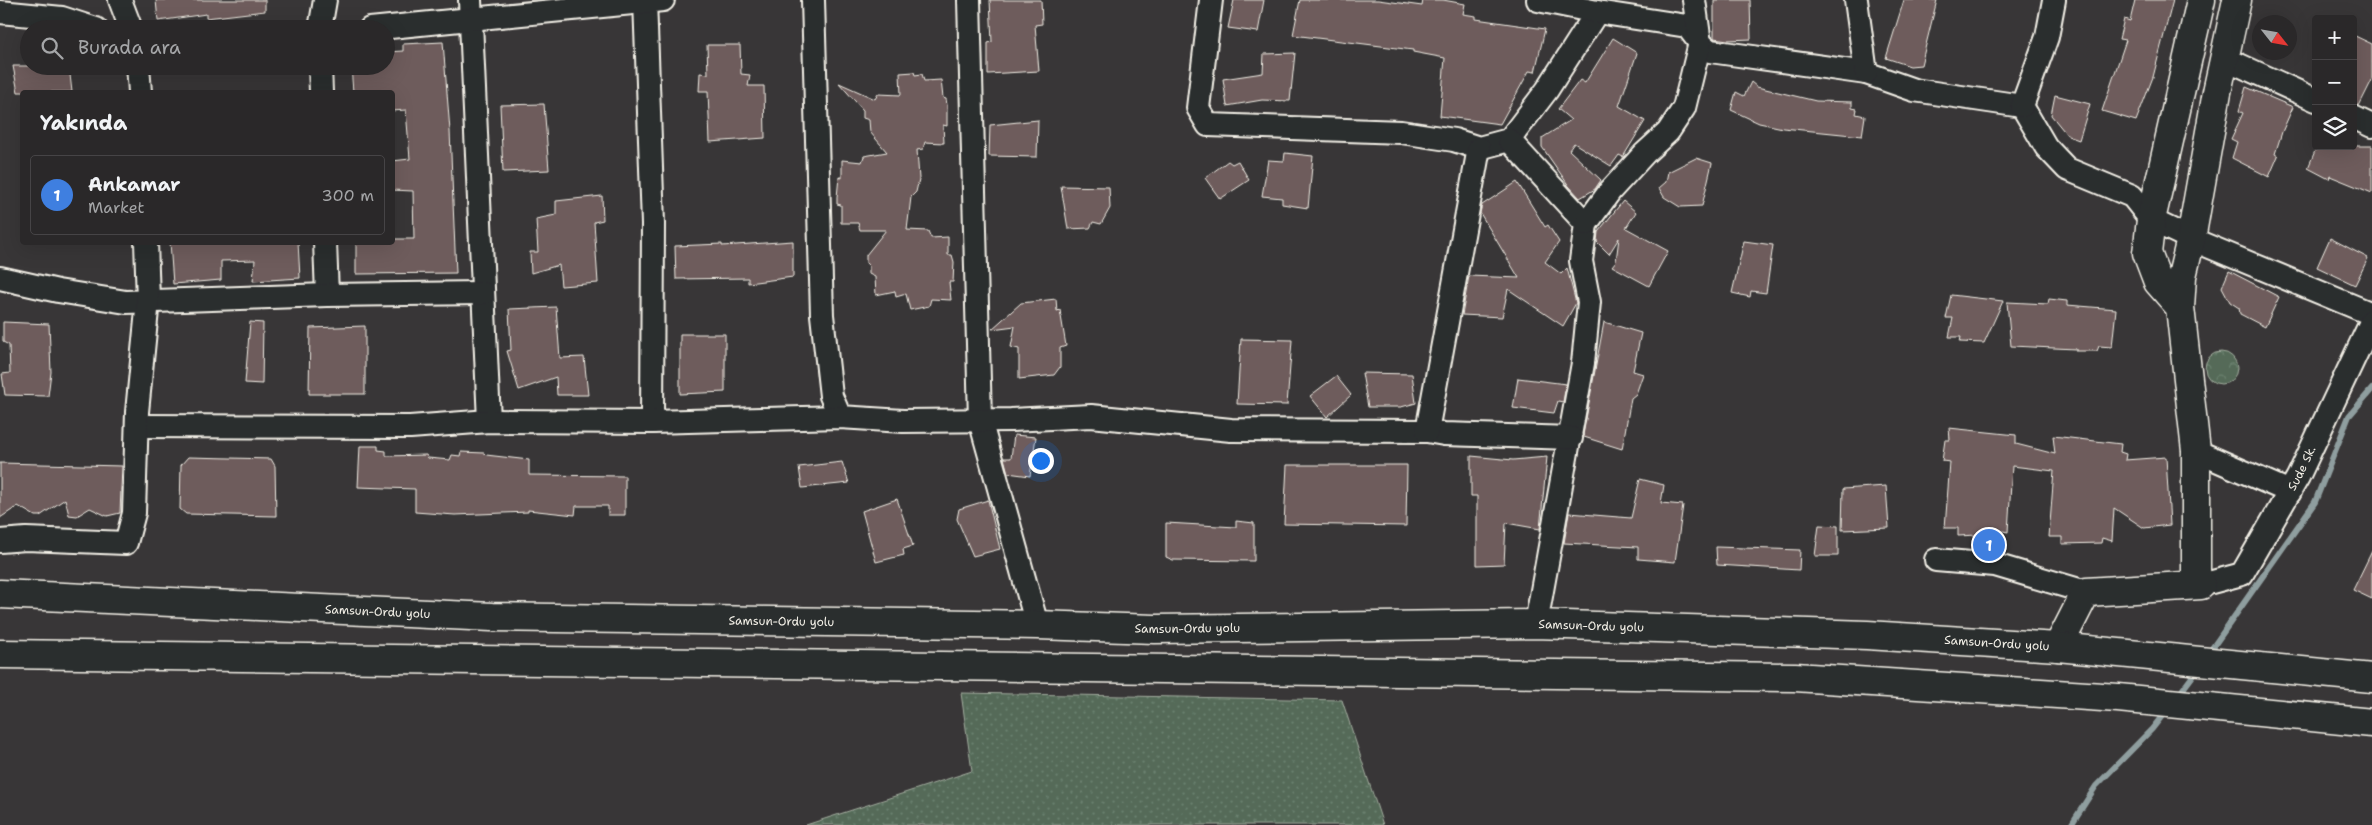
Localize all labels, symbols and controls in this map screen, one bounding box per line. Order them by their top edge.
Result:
north arrow [2252,15,2297,60]
map controls [2312,15,2357,150]
button: + [2312,15,2357,60]
search box [20,20,395,75]
icon: search [38,34,66,62]
text: Burada ara [78,35,181,60]
button: − [2312,60,2357,105]
button: layers [2312,105,2357,150]
text: Yakında [40,109,127,137]
text: Ankamar [88,172,181,197]
text: 1 [53,185,61,206]
text: 300 m [322,185,374,206]
text: Market [88,197,145,218]
street label: Sude Sk. [2284,443,2320,494]
your location [1028,448,1054,474]
pin: 1 [1973,526,2005,564]
street label: Samsun-Ordu yolu [324,601,431,622]
street label: Samsun-Ordu yolu [729,612,834,630]
street label: Samsun-Ordu yolu [1538,616,1644,636]
street label: Samsun-Ordu yolu [1134,620,1240,637]
street label: Samsun-Ordu yolu [1944,632,2050,654]

